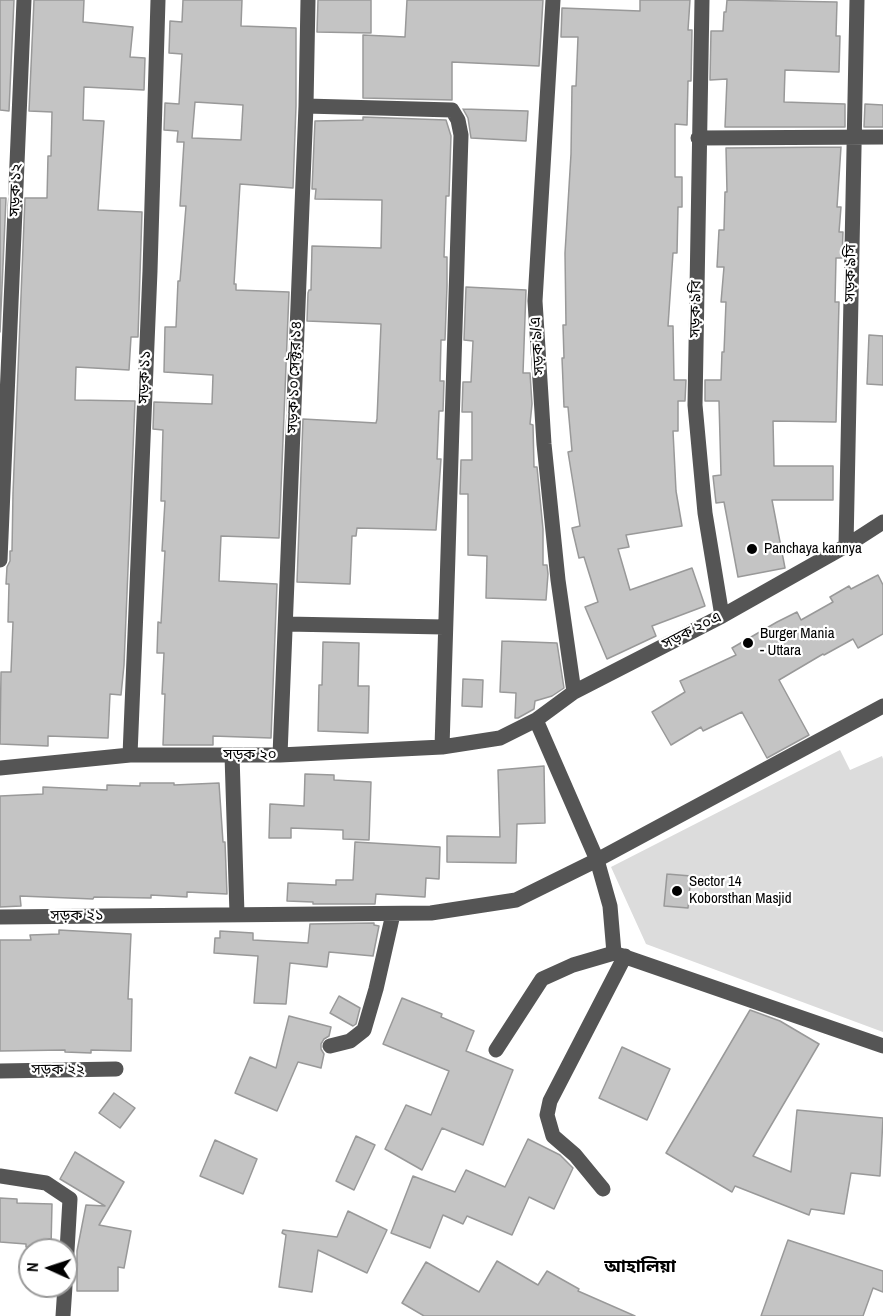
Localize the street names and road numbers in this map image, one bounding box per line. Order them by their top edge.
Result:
street label: সড়ক ১২ [6,163,26,217]
street label: সড়ক ৯সি [841,244,861,302]
street label: সড়ক ৯বি [687,280,705,338]
street label: সড়ক ৯/এ [527,316,549,376]
street label: সড়ক ১০ সেক্টর ১৪ [284,320,306,434]
street label: সড়ক ১১ [135,350,155,404]
street label: সড়ক ২০এ [659,608,725,654]
street label: সড়ক ২০ [223,746,277,764]
street label: সড়ক ২১ [50,907,104,925]
street label: সড়ক ২২ [31,1061,85,1079]

